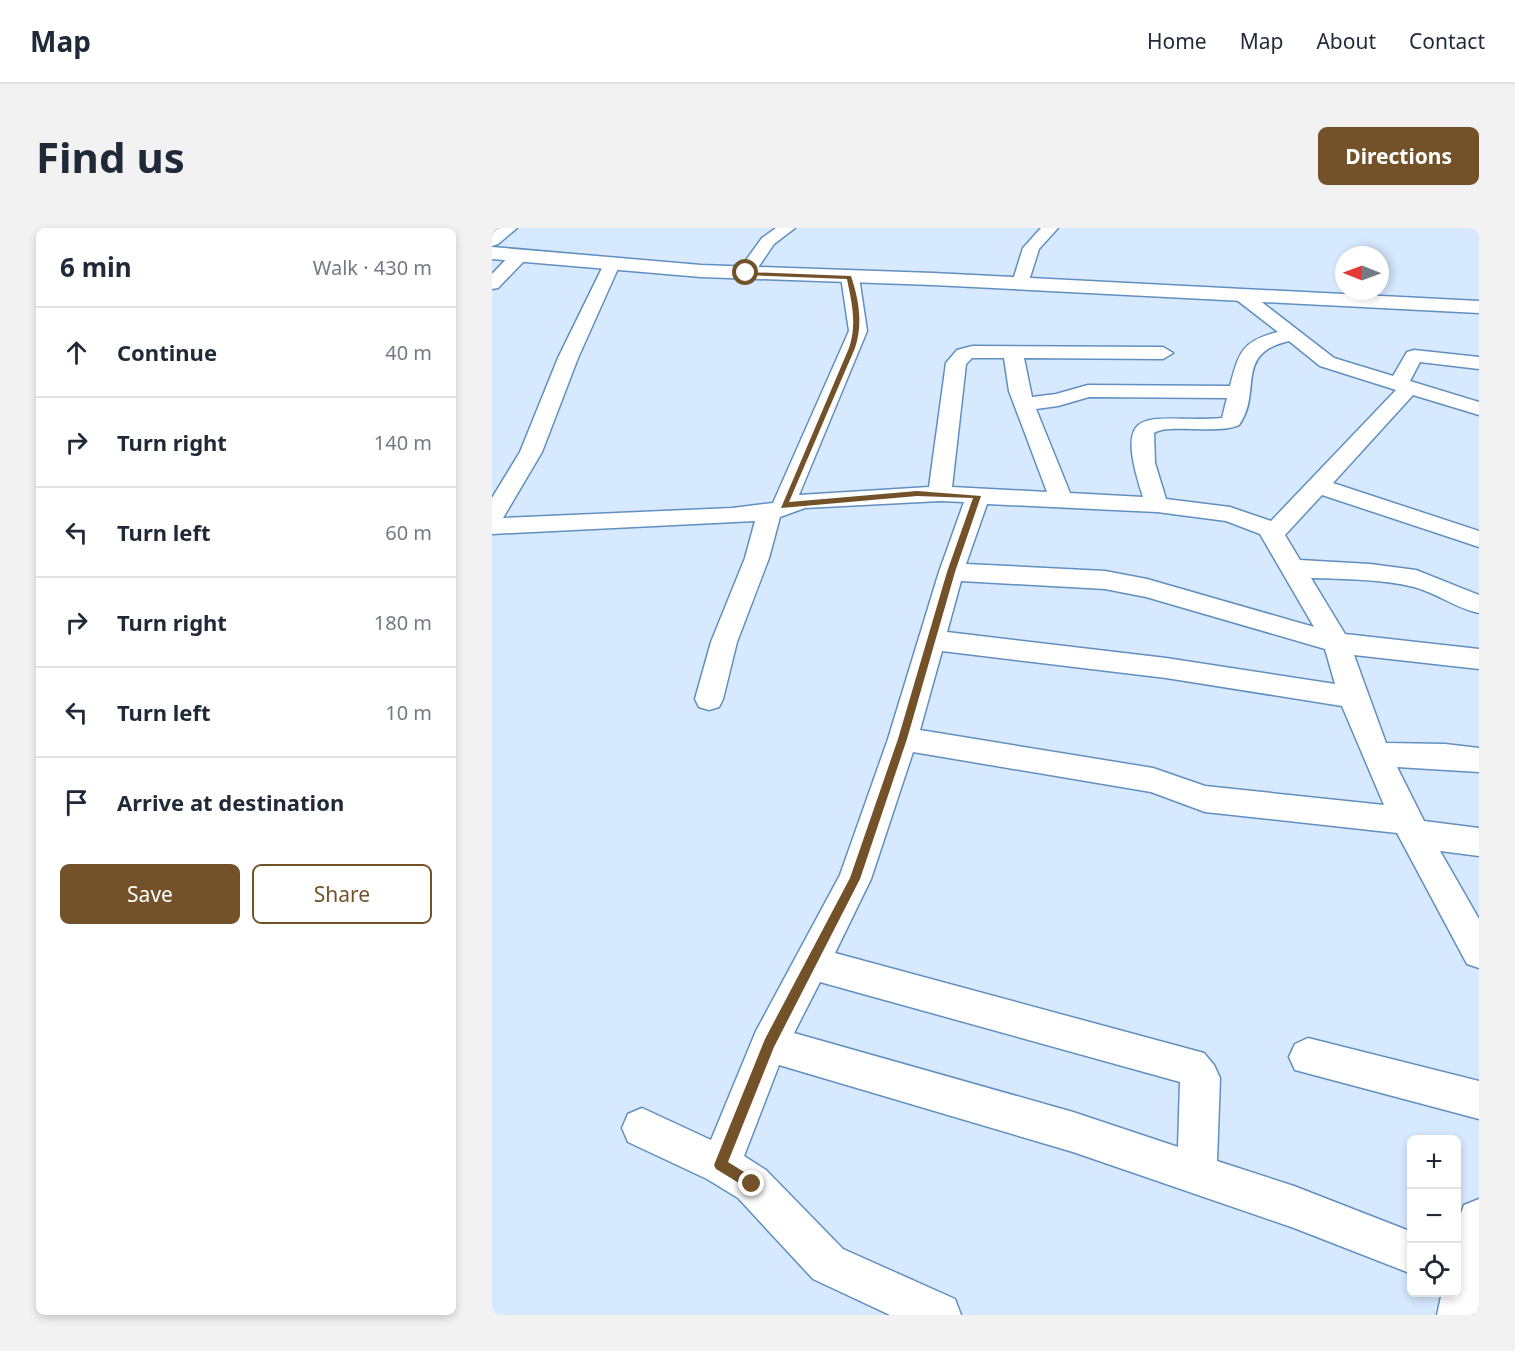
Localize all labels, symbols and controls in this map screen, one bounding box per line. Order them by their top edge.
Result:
text: Map [30,22,91,60]
text: Home [1147,27,1207,55]
text: Map [1240,27,1283,55]
text: About [1316,27,1376,55]
text: Contact [1409,27,1485,55]
button: Directions [1318,127,1479,185]
text: Find us [36,128,185,185]
north arrow [1335,246,1389,300]
text: 6 min [60,249,132,285]
text: Walk · 430 m [313,254,432,281]
route start [732,259,758,285]
icon: ahead [60,336,93,369]
text: Continue [117,337,217,367]
text: 40 m [385,339,432,366]
icon: right [60,426,93,459]
text: Turn right [117,427,227,457]
text: 140 m [374,429,432,456]
icon: left [60,516,93,549]
text: Turn left [117,517,211,547]
text: 60 m [385,519,432,546]
icon: right [60,606,93,639]
text: Turn right [117,607,227,637]
text: 180 m [374,609,432,636]
icon: left [60,696,93,729]
text: Turn left [117,697,211,727]
text: 10 m [385,699,432,726]
icon: arrive [60,786,93,819]
text: Arrive at destination [117,787,344,817]
button: Save [60,864,240,924]
button: Share [252,864,432,924]
map controls [1407,1135,1461,1297]
button: + [1407,1135,1461,1189]
route end [738,1170,764,1196]
button: − [1407,1189,1461,1243]
button: locate [1407,1243,1461,1297]

